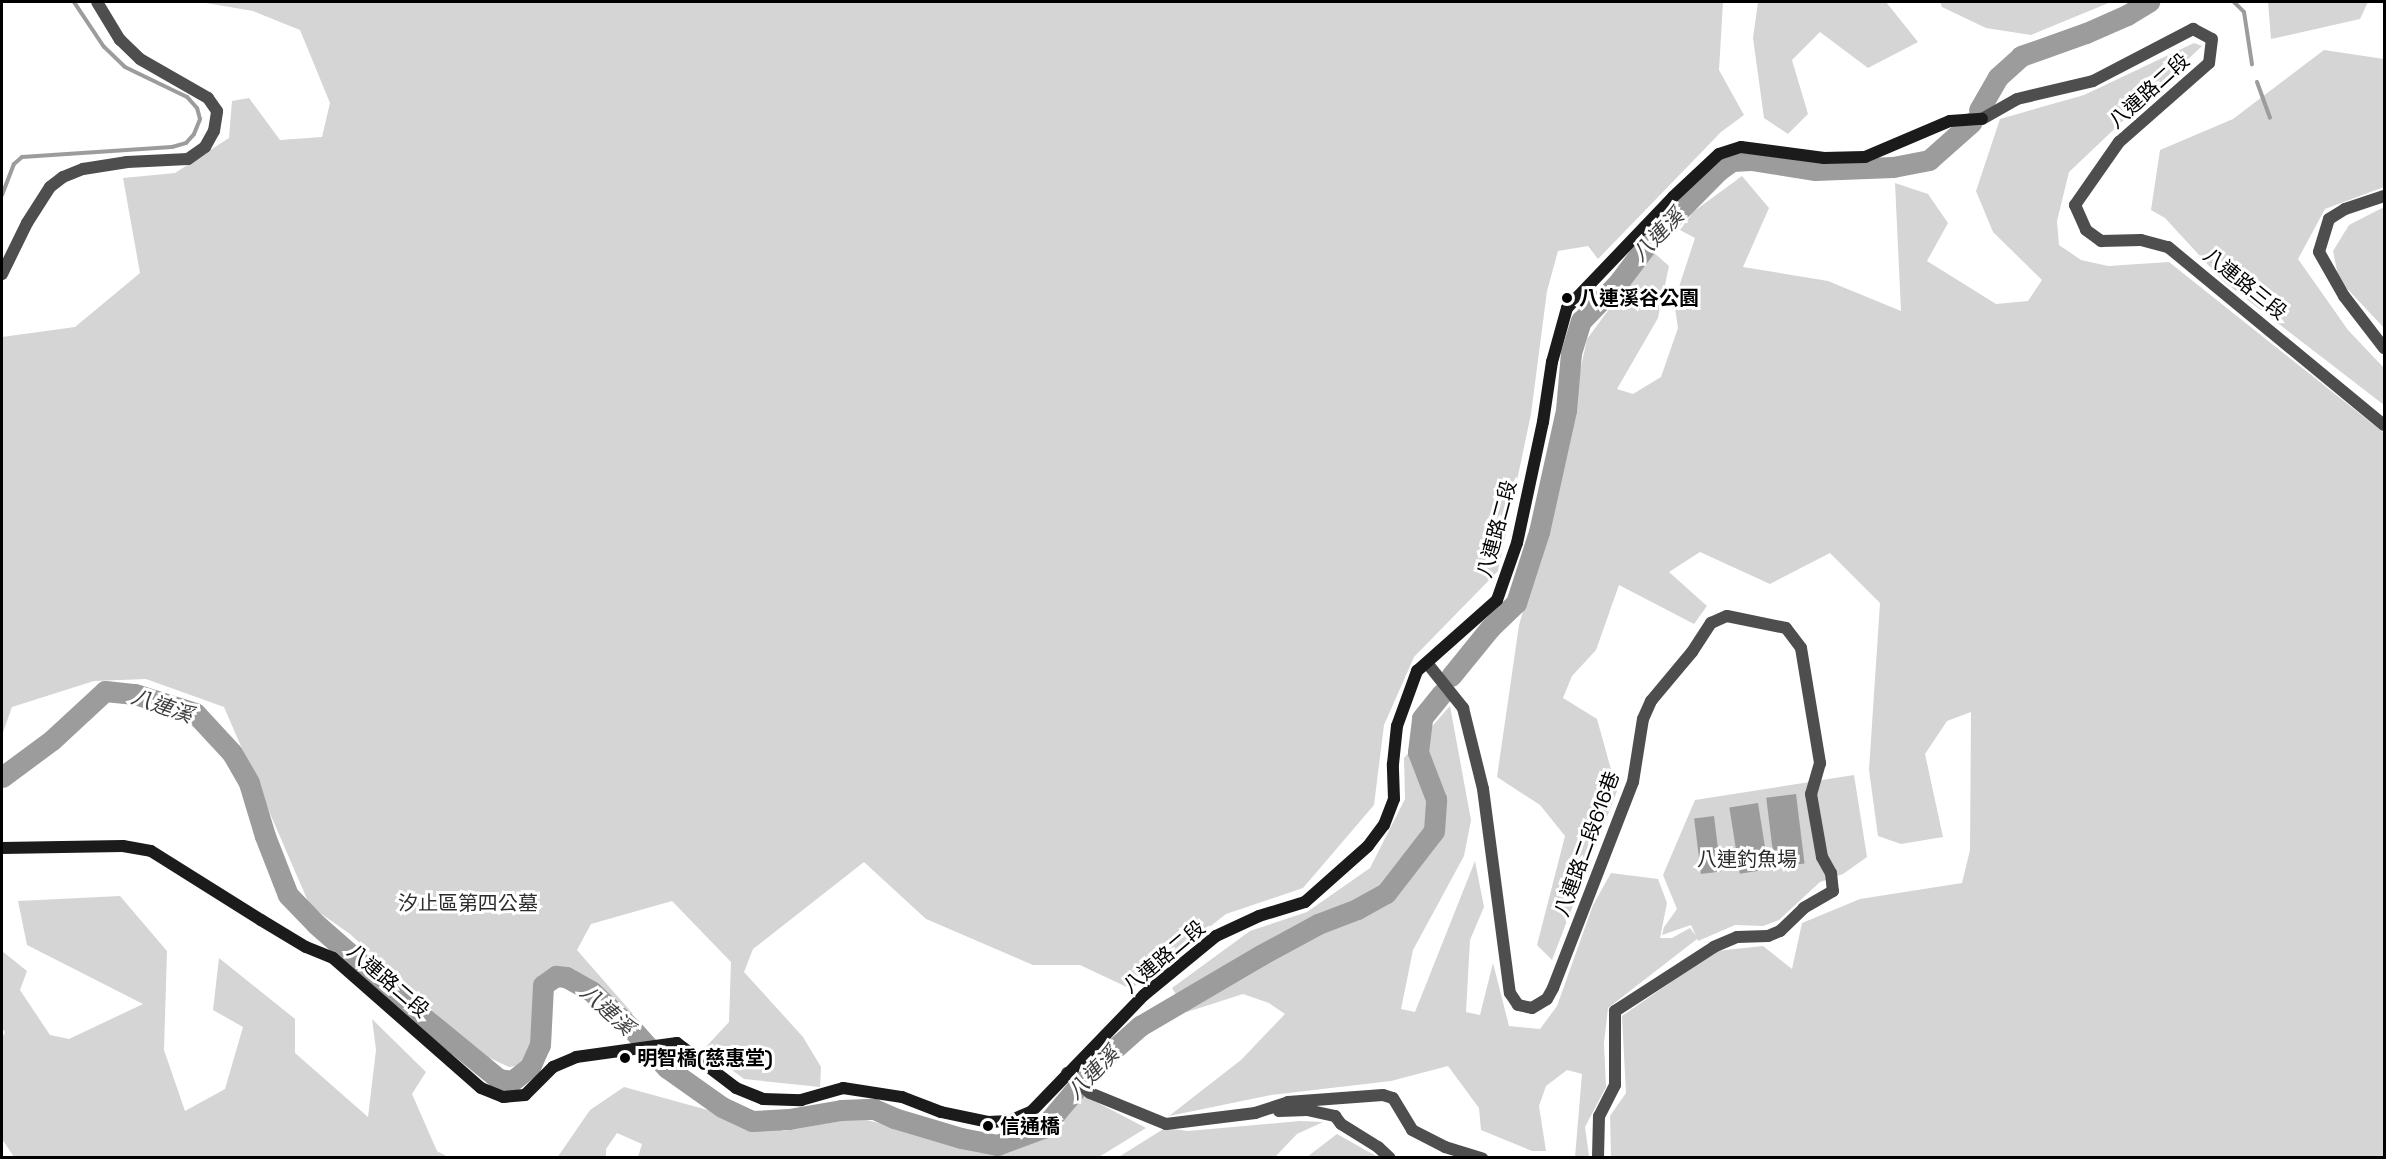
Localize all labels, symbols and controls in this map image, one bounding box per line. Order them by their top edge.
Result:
street label: 八連路二段 [2104,49,2194,133]
water label: 八連溪 [1627,204,1689,266]
street label: 八連路三段 [2199,243,2291,325]
place label: 八連溪谷公園 [1579,286,1699,310]
marker: 八連溪谷公園 [1560,291,1574,305]
street label: 八連路二段 [1472,478,1522,580]
water label: 八連溪 [128,684,196,728]
street label: 八連路二段616巷 [1550,768,1624,920]
park label: 八連釣魚場 [1697,847,1797,871]
park label: 汐止區第四公墓 [398,891,538,915]
street label: 八連路二段 [1118,916,1210,998]
street label: 八連路二段 [342,939,434,1023]
water label: 八連溪 [575,980,639,1040]
water label: 八連溪 [1062,1042,1124,1104]
place label: 明智橋(慈惠堂) [637,1046,773,1070]
marker: 明智橋(慈惠堂) [618,1051,632,1065]
place label: 信通橋 [1000,1114,1060,1138]
marker: 信通橋 [981,1119,995,1133]

